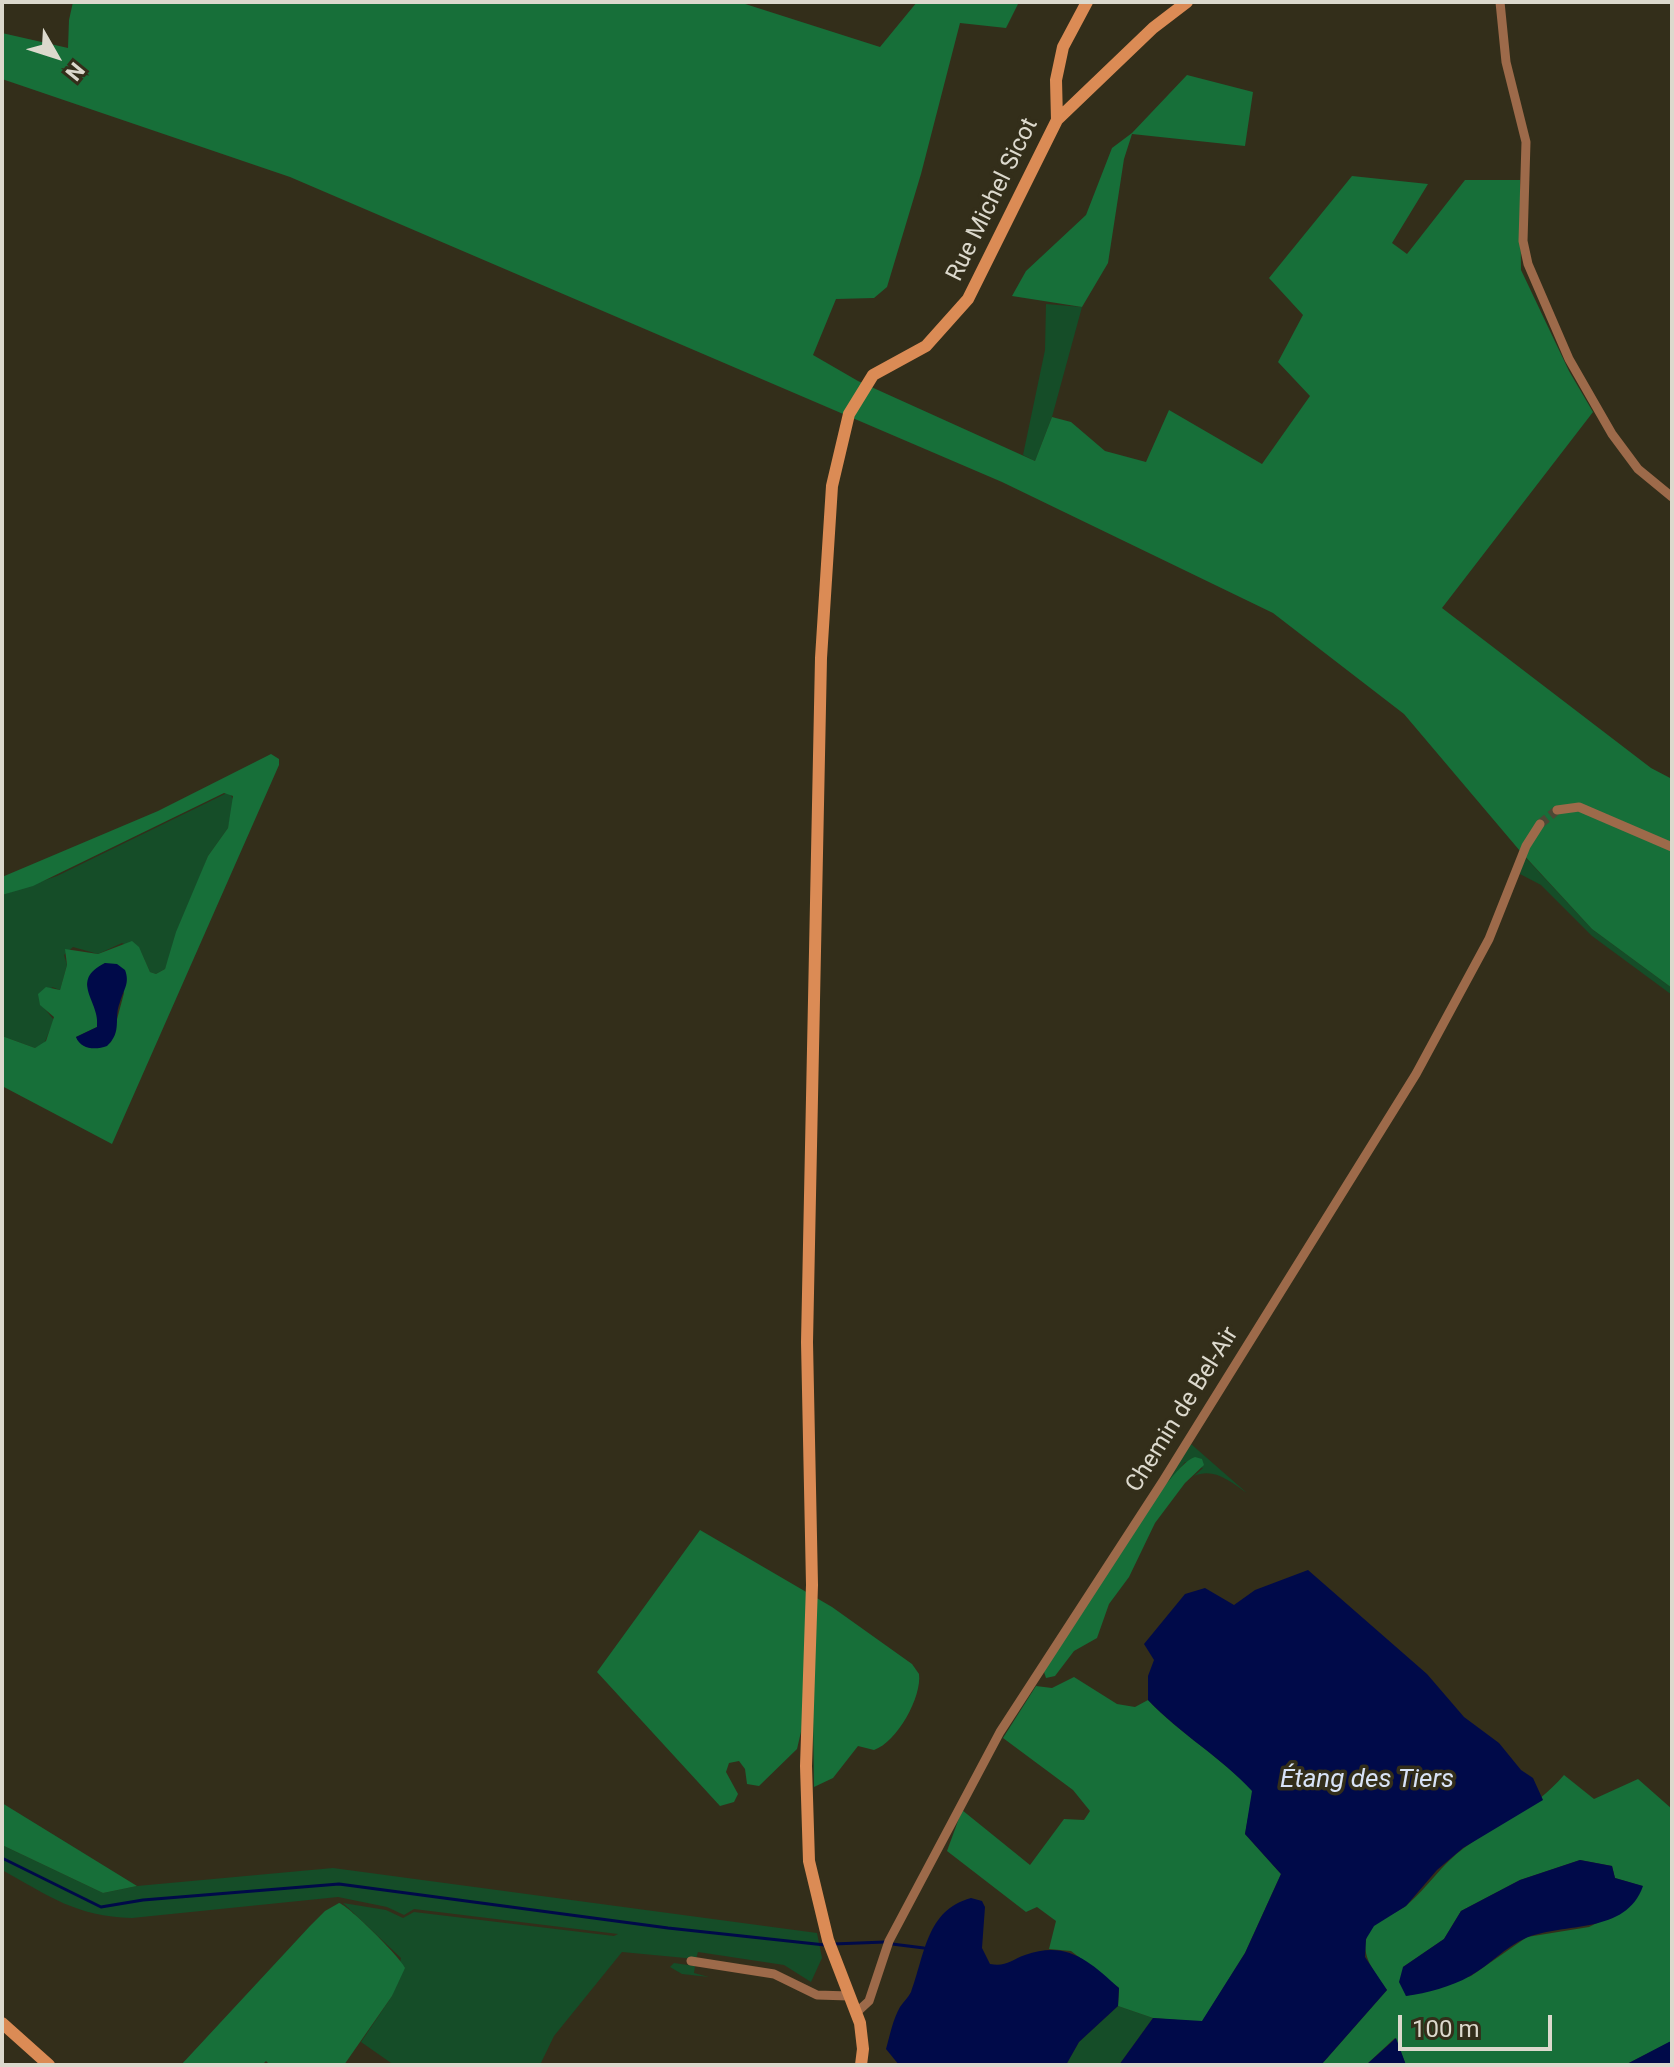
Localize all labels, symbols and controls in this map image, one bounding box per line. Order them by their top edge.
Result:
north arrow [16,16,96,96]
text: N [60,58,90,85]
street label: Rue Michel Sicot [941,114,1045,286]
street label: Chemin de Bel-Air [1121,1322,1245,1498]
water label: Étang des Tiers [1280,1764,1454,1796]
scale bar [1402,1999,1556,2049]
text: 100 m [1412,2015,1479,2043]

